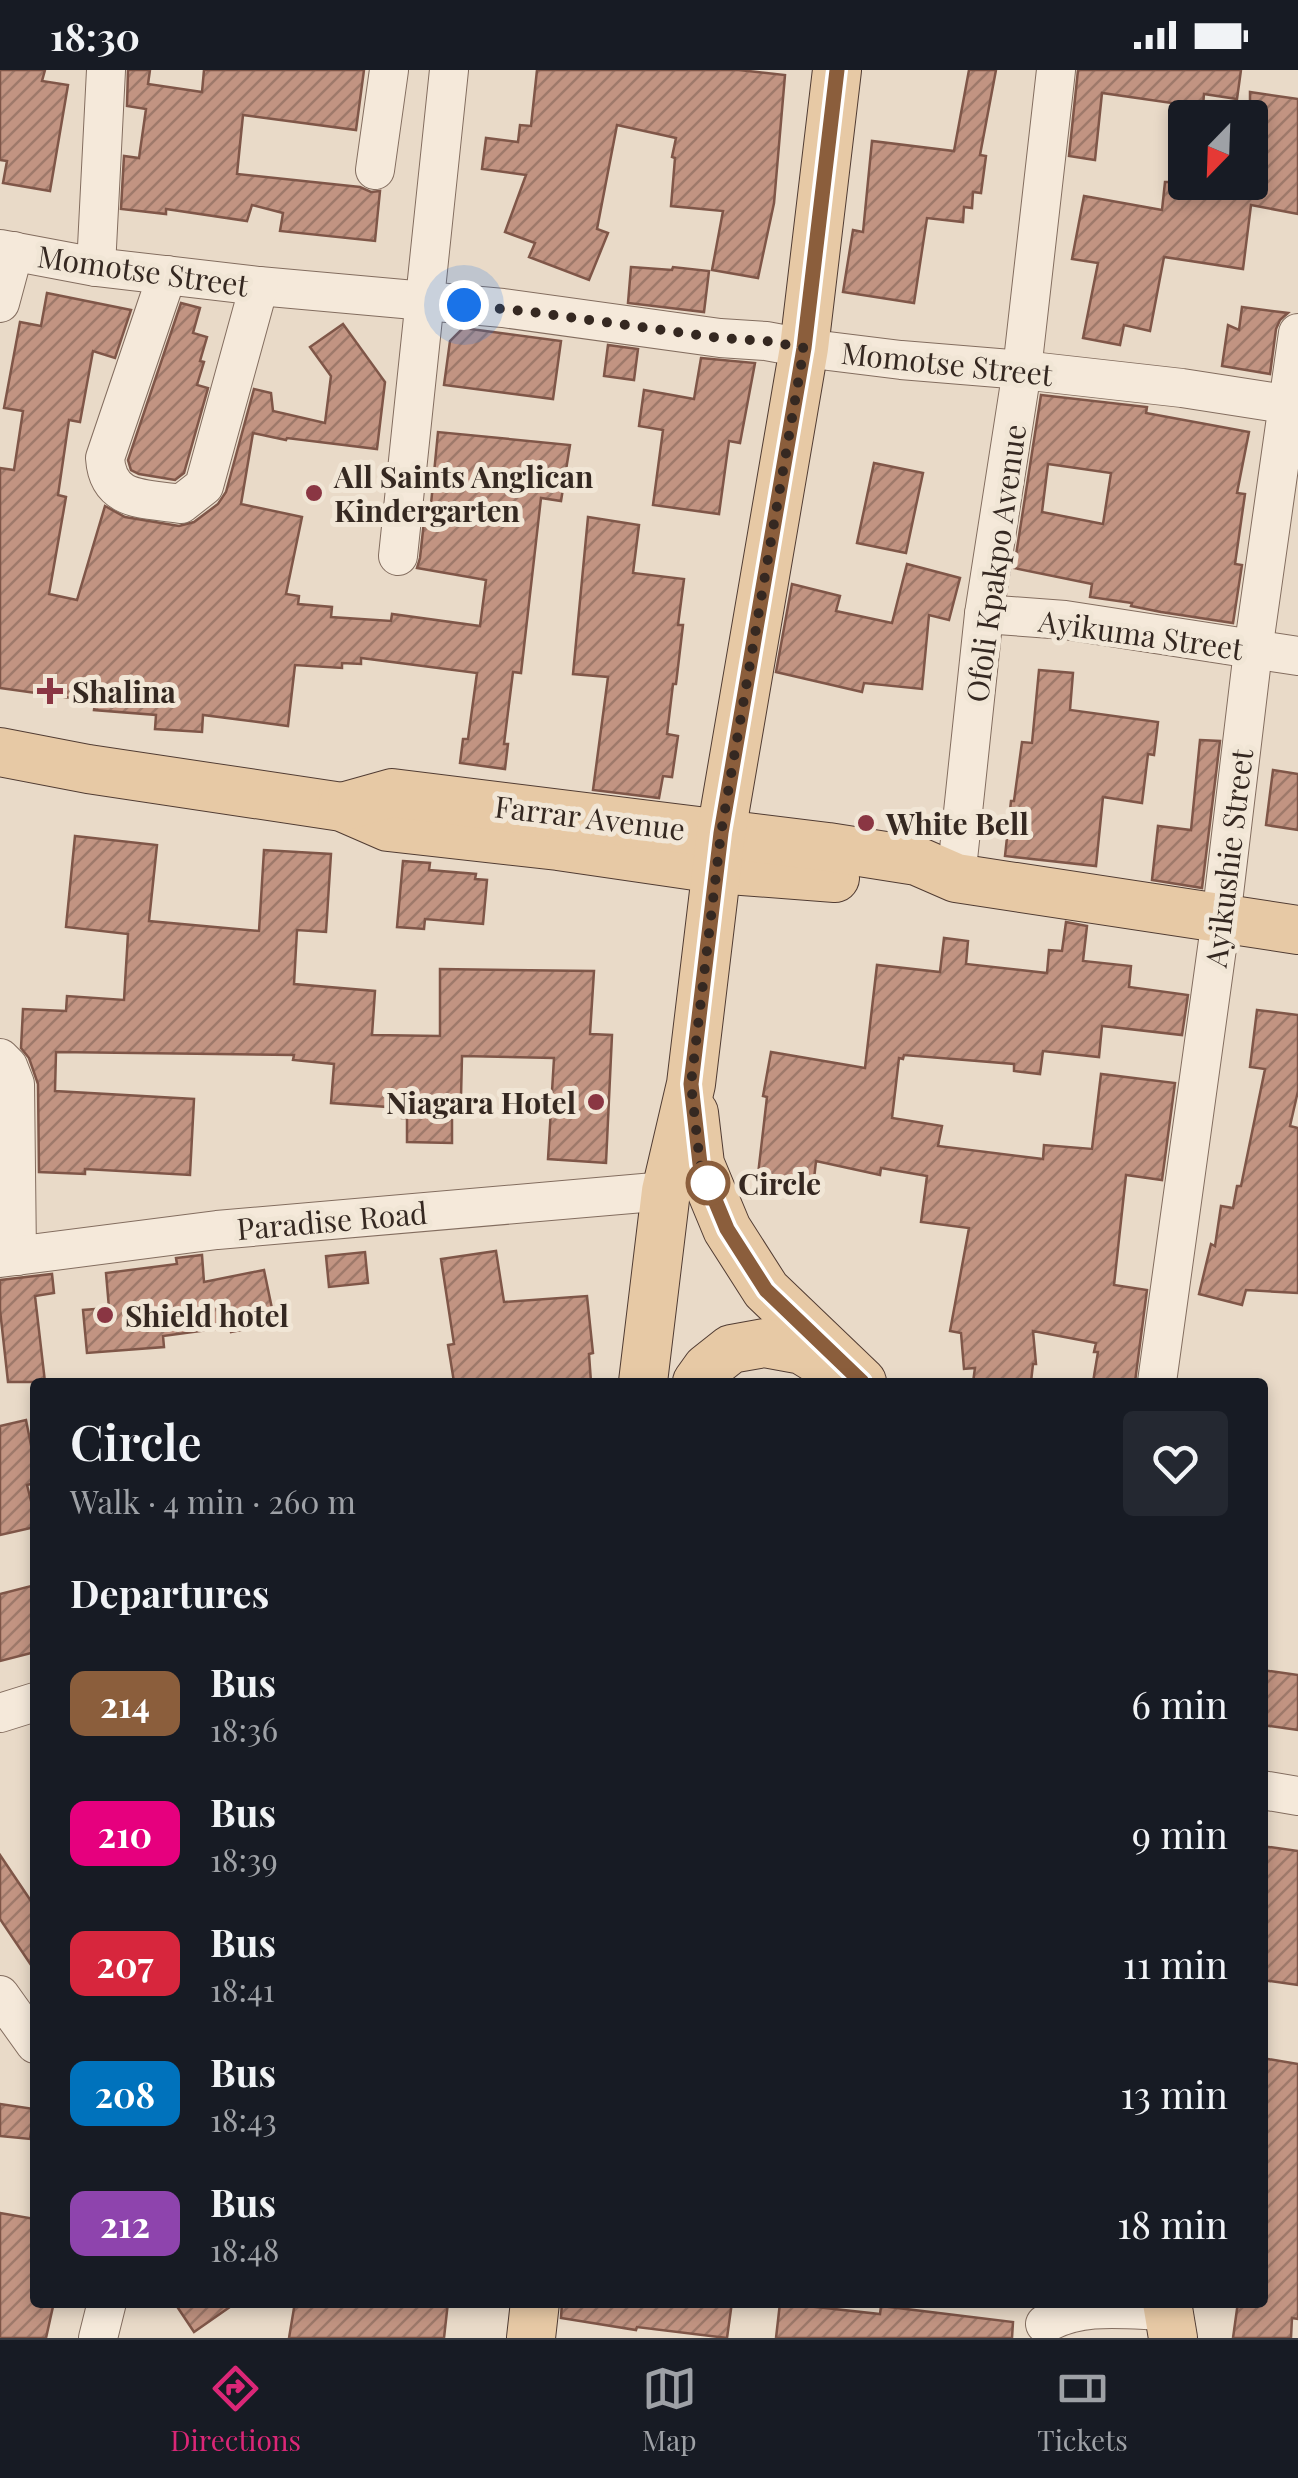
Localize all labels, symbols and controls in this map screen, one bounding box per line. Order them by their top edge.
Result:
text: 18:30 [50,10,140,61]
north arrow [1168,100,1268,200]
map controls [1168,100,1268,200]
street label: Momotse Street [35,235,251,305]
your location [439,280,489,330]
street label: Momotse Street [839,332,1055,394]
street label: Ofoli Kpakpo Avenue [956,421,1034,705]
place label: All Saints Anglican Kindergarten [333,456,594,530]
marker: All Saints Anglican Kindergarten [303,482,325,504]
street label: Ayikuma Street [1035,600,1246,668]
place label: Shalina [72,671,176,711]
marker: Shalina [37,678,63,704]
street label: Ayikushie Street [1195,746,1261,971]
street label: Farrar Avenue [493,785,687,849]
place label: White Bell [885,803,1029,843]
marker: White Bell [855,812,877,834]
place label: Niagara Hotel [386,1082,576,1122]
marker: Niagara Hotel [585,1091,607,1113]
marker: Circle [687,1162,729,1204]
place label: Circle [738,1163,821,1203]
street label: Paradise Road [235,1192,429,1248]
place label: Shield hotel [125,1295,289,1335]
marker: Shield hotel [94,1304,116,1326]
text: Circle [70,1409,202,1473]
button: heart [1123,1411,1228,1516]
text: Walk · 4 min · 260 m [70,1479,356,1522]
text: Departures [70,1567,269,1618]
text: Bus [210,1656,276,1707]
text: 6 min [1131,1678,1228,1729]
text: 214 [100,1680,150,1727]
text: 18:36 [210,1707,278,1750]
text: Bus [210,1786,276,1837]
text: 9 min [1132,1808,1228,1859]
text: 210 [98,1810,152,1857]
text: 18:39 [210,1837,278,1880]
text: Bus [210,1916,276,1967]
text: 11 min [1123,1938,1228,1989]
text: 207 [97,1940,153,1987]
text: 18:41 [210,1967,275,2010]
text: Bus [210,2046,276,2097]
text: 13 min [1120,2068,1228,2119]
text: 208 [95,2070,155,2117]
text: 18:43 [210,2097,277,2140]
text: Bus [210,2176,276,2227]
text: 18 min [1117,2198,1228,2249]
text: 212 [100,2200,150,2247]
text: 18:48 [210,2227,279,2270]
tab: Directions [170,2361,301,2458]
tab: Map [642,2361,697,2458]
tab: Tickets [1037,2361,1128,2458]

